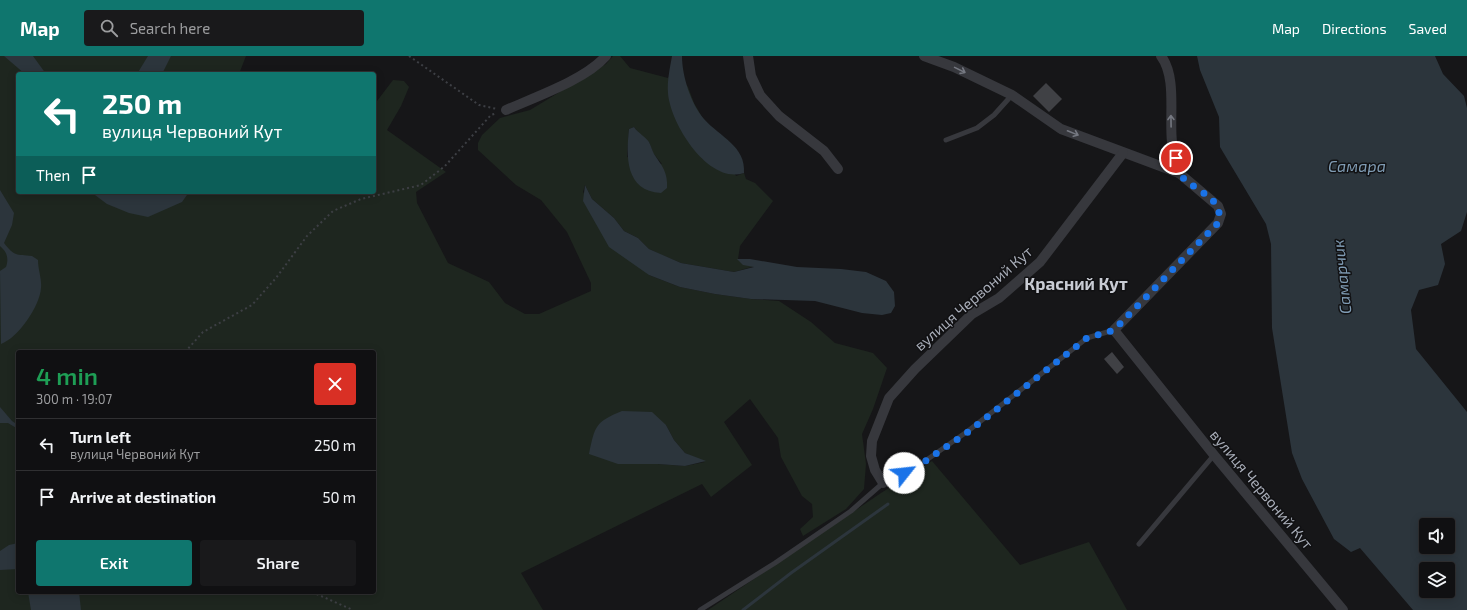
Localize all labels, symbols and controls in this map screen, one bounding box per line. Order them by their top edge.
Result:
search box [84,10,364,46]
text: Map [20,17,60,40]
icon: search [98,17,120,39]
text: Search here [130,19,210,37]
text: Map [1272,20,1300,37]
text: Directions [1322,20,1387,37]
text: Saved [1409,20,1447,37]
one-way arrow [954,67,966,74]
text: 250 m [102,86,182,120]
icon: left [36,88,88,140]
one-way arrow [1167,115,1175,128]
text: вулиця Червоний Кут [102,120,282,142]
one-way arrow [1066,130,1078,138]
pin [1159,141,1193,175]
icon: arrive [1165,147,1187,169]
water label: Самара [1328,156,1386,175]
icon: arrive [78,164,100,186]
text: Then [36,166,70,184]
water label: Самарчик [1328,238,1354,315]
street label: вулиця Червоний Кут [910,242,1036,355]
district label: Красний Кут [1024,273,1128,293]
text: 4 min [36,361,98,390]
button: close [314,363,356,405]
text: 300 m · 19:07 [36,391,112,407]
street label: вулиця Червоний Кут [1206,426,1317,553]
text: Turn left [70,428,131,446]
icon: left [36,434,58,456]
text: 250 m [314,436,356,454]
text: вулиця Червоний Кут [70,446,200,462]
position arrow [883,452,925,494]
icon: arrive [36,486,58,508]
text: Arrive at destination [70,488,216,506]
text: 50 m [322,488,356,506]
map controls [1419,518,1455,598]
button: sound [1419,518,1455,554]
button: Exit [36,540,192,586]
button: Share [200,540,356,586]
button: layers [1419,562,1455,598]

